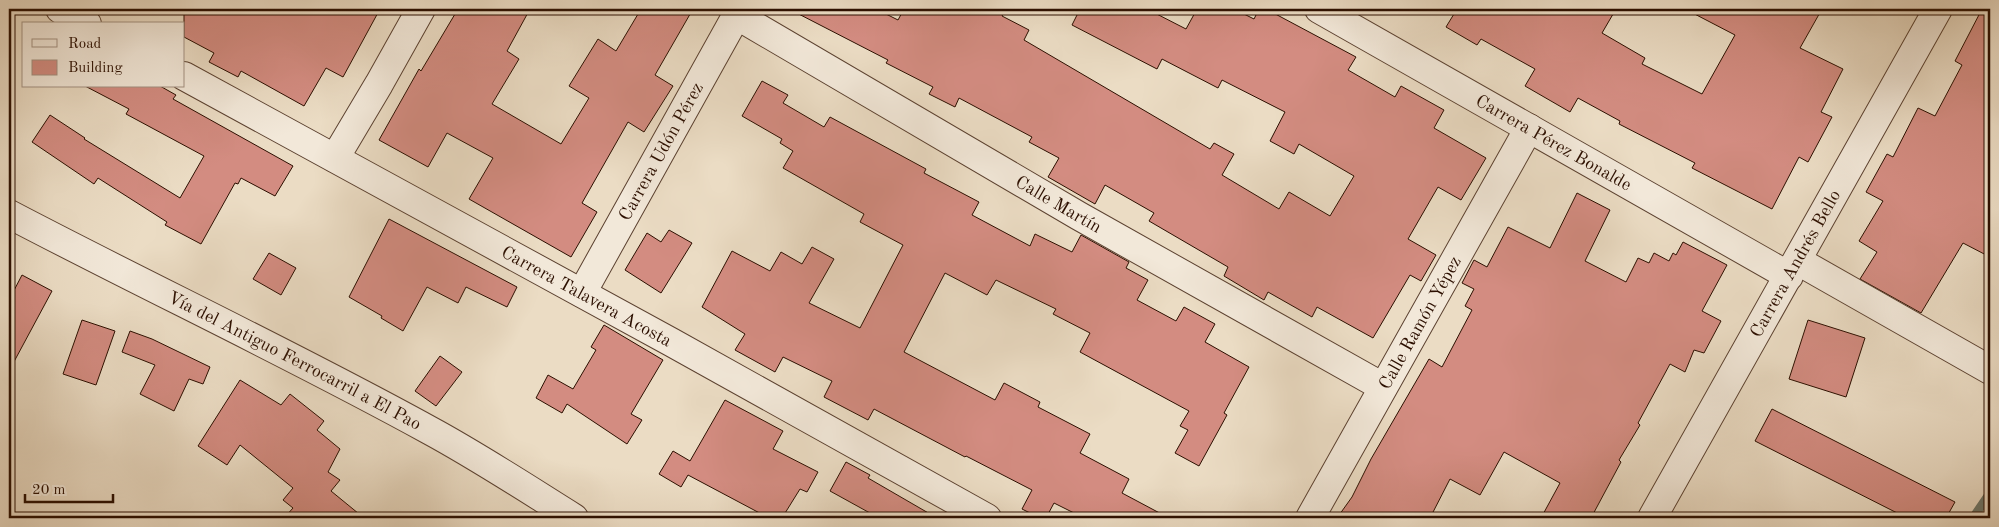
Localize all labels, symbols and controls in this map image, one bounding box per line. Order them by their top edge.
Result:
legend [22,22,185,88]
text: Road [68,37,102,52]
text: Building [68,61,123,76]
street label: Carrera Udón Pérez [616,80,707,224]
street label: Carrera Pérez Bonalde [1472,92,1634,195]
street label: Calle Martín [1012,173,1105,237]
street label: Carrera Andrés Bello [1747,187,1844,341]
street label: Carrera Talavera Acosta [498,243,675,351]
street label: Calle Ramón Yépez [1376,254,1465,393]
street label: Vía del Antiguo Ferrocarril a El Pao [165,289,424,434]
scale bar [25,472,112,504]
text: 20 m [32,483,66,498]

